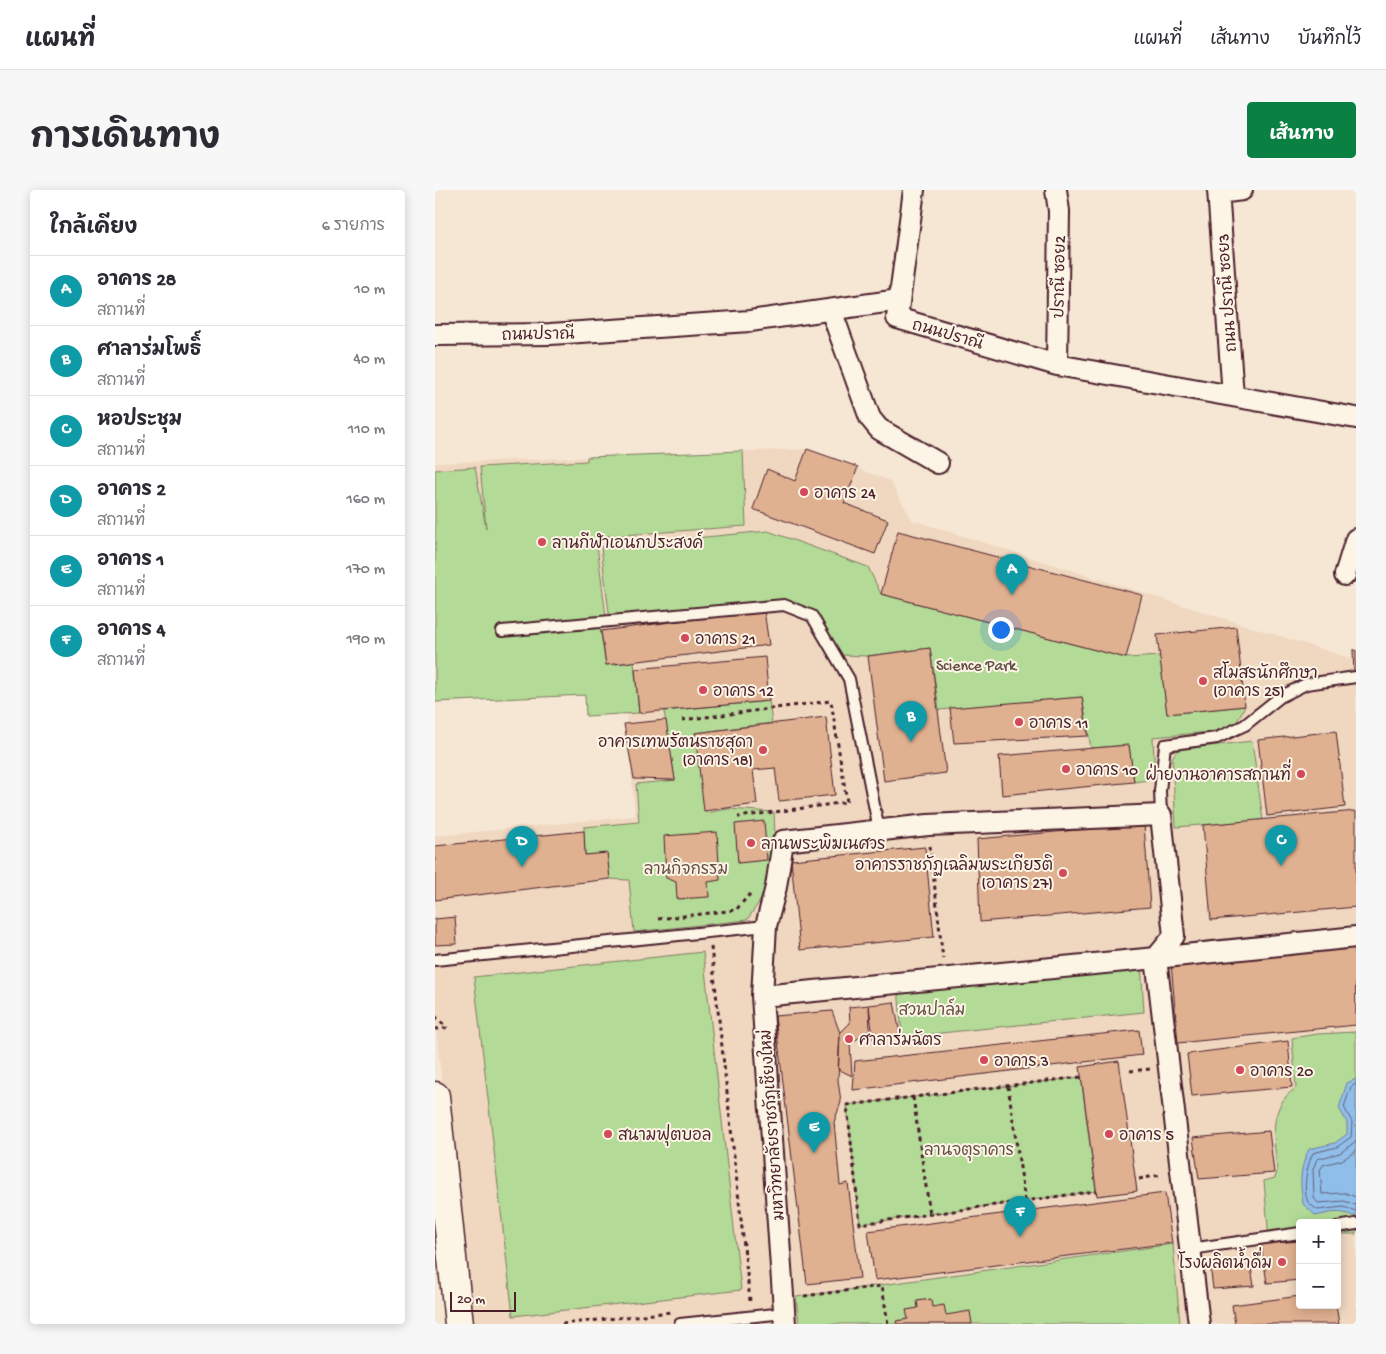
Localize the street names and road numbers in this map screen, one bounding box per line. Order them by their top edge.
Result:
street label: ถนน ปราณี ซอย3 [1212,233,1243,353]
street label: ปราณี ซอย2 [1047,235,1072,319]
street label: ถนนปราณี [909,313,986,356]
street label: ถนนปราณี [501,322,575,347]
street label: มหาวิทยาลัยราชภัฏเชียงใหม่ [753,1029,791,1221]

